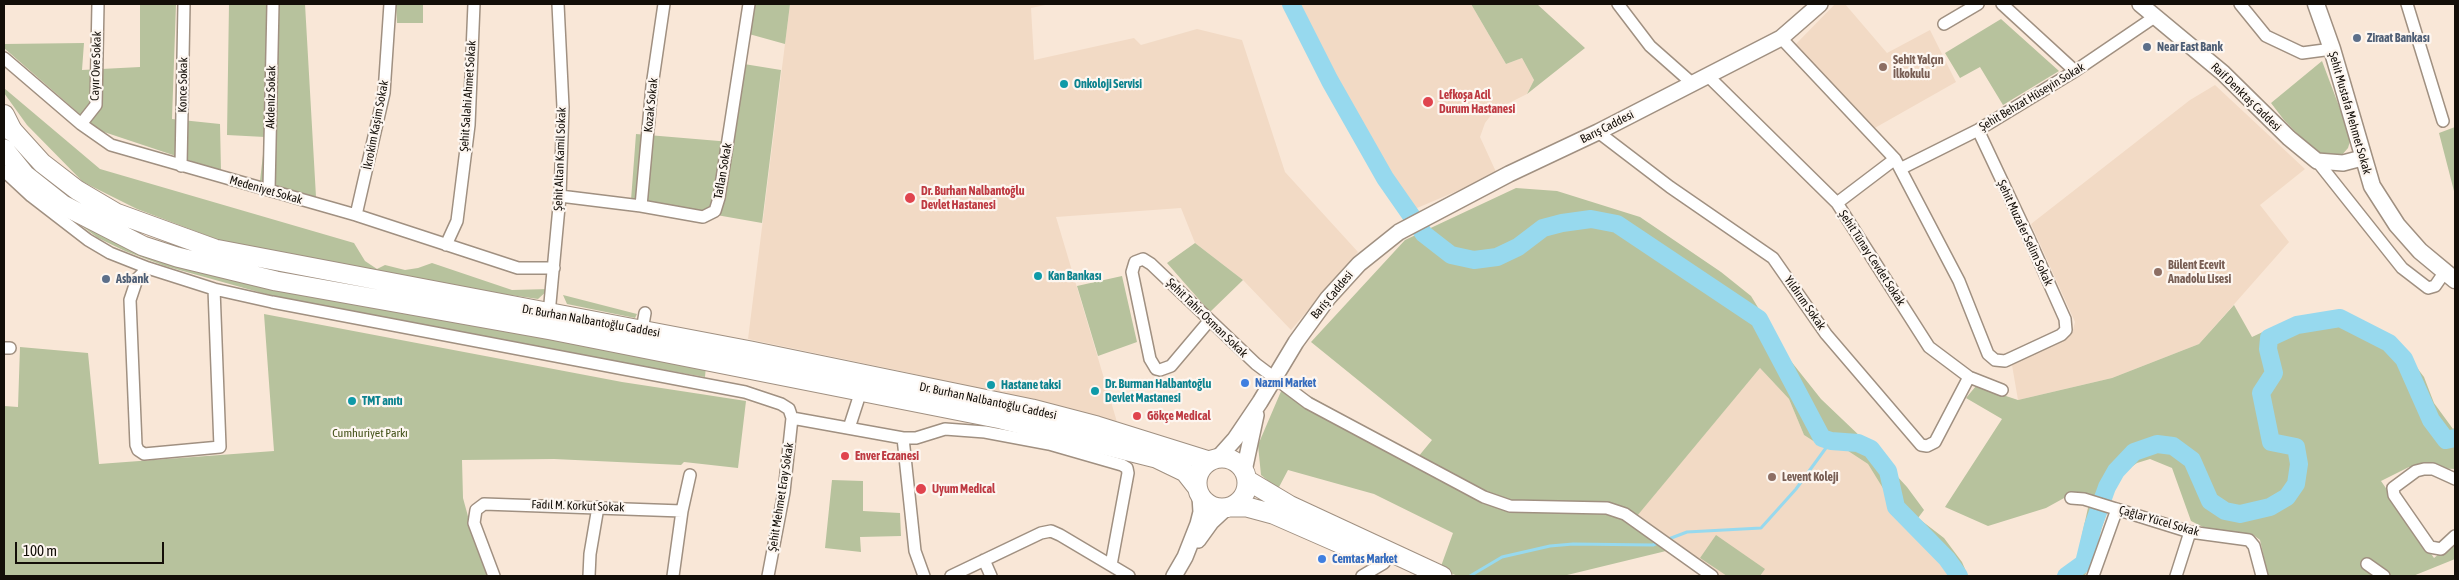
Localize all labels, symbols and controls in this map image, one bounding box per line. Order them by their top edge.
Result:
street label: Cayır Ove Sokak [88,31,104,101]
place label: Ziraat Bankası [2367,31,2430,45]
marker: Ziraat Bankası [2351,32,2363,44]
street label: Şehit Salahi Ahmet Sokak [457,40,479,152]
place label: Near East Bank [2157,40,2223,54]
marker: Near East Bank [2141,41,2153,53]
street label: Şehit Mustafa Mehmet Sokak [2326,50,2374,176]
place label: Şehit Yalçın İlkokulu [1893,53,1943,81]
street label: Konce Sokak [175,57,191,113]
street label: Şehit Behzat Hüseyin Sokak [1977,60,2087,134]
street label: Raif Denktaş Caddesi [2208,60,2284,134]
marker: Şehit Yalçın İlkokulu [1877,61,1889,73]
street label: Akdeniz Sokak [263,65,279,129]
street label: Kozak Sokak [641,77,661,133]
place label: Onkoloji Servisi [1074,77,1142,91]
marker: Onkoloji Servisi [1058,78,1070,90]
street label: İkrokim Kaşim Sokak [360,79,392,171]
place label: Lefkoşa Acil Durum Hastanesi [1439,88,1515,116]
marker: Lefkoşa Acil Durum Hastanesi [1421,95,1435,109]
street label: Şehit Altan Kamil Sokak [551,107,569,211]
street label: Barış Caddesi [1578,107,1636,147]
street label: Taflan Sokak [711,142,735,200]
street label: Medeniyet Sokak [228,173,304,207]
street label: Şehit Muzafer Selim Sokak [1994,178,2056,288]
place label: Dr. Burhan Nalbantoğlu Devlet Hastanesi [921,184,1024,212]
marker: Dr. Burhan Nalbantoğlu Devlet Hastanesi [903,191,917,205]
street label: Şehit Tünay Cevdet Sokak [1836,207,1908,309]
place label: Bülent Ecevit Anadolu Lisesi [2168,258,2231,286]
marker: Bülent Ecevit Anadolu Lisesi [2152,266,2164,278]
street label: Bariş Caddesi [1308,268,1356,322]
place label: Kan Bankası [1048,269,1102,283]
marker: Kan Bankası [1032,270,1044,282]
place label: Asbank [116,272,148,286]
marker: Asbank [100,273,112,285]
street label: Yıldırım Sokak [1781,273,1829,333]
street label: Şehit Tahir Osman Sokak [1163,275,1251,361]
street label: Dr. Burhan Nalbantoğlu Caddesi [521,302,661,340]
place label: Nazmi Market [1255,376,1316,390]
place label: Dr. Burman Halbantoğlu Devlet Mastanesi [1105,377,1211,405]
marker: Nazmi Market [1239,377,1251,389]
place label: Hastane taksi [1001,378,1061,392]
street label: Dr. Burhan Nalbantoğlu Caddesi [918,379,1058,423]
marker: Hastane taksi [985,379,997,391]
marker: Dr. Burman Halbantoğlu Devlet Mastanesi [1089,385,1101,397]
place label: TMT anıtı [362,394,403,408]
marker: TMT anıtı [346,395,358,407]
place label: Gökçe Medical [1147,409,1211,423]
marker: Gökçe Medical [1131,410,1143,422]
park label: Cumhuriyet Parkı [332,426,408,440]
street label: Şehit Mehmet Eray Sokak [765,442,797,552]
place label: Enver Eczanesi [855,449,919,463]
marker: Enver Eczanesi [839,450,851,462]
place label: Levent Koleji [1782,470,1838,484]
marker: Levent Koleji [1766,471,1778,483]
marker: Uyum Medical [914,482,928,496]
place label: Uyum Medical [932,482,995,496]
street label: Fadıl M. Korkut Sokak [531,497,625,515]
street label: Çağlar Yücel Sokak [2117,503,2201,539]
scale bar [18,532,166,564]
text: 100 m [23,542,57,559]
place label: Cemtas Market [1332,552,1398,566]
marker: Cemtas Market [1316,553,1328,565]

